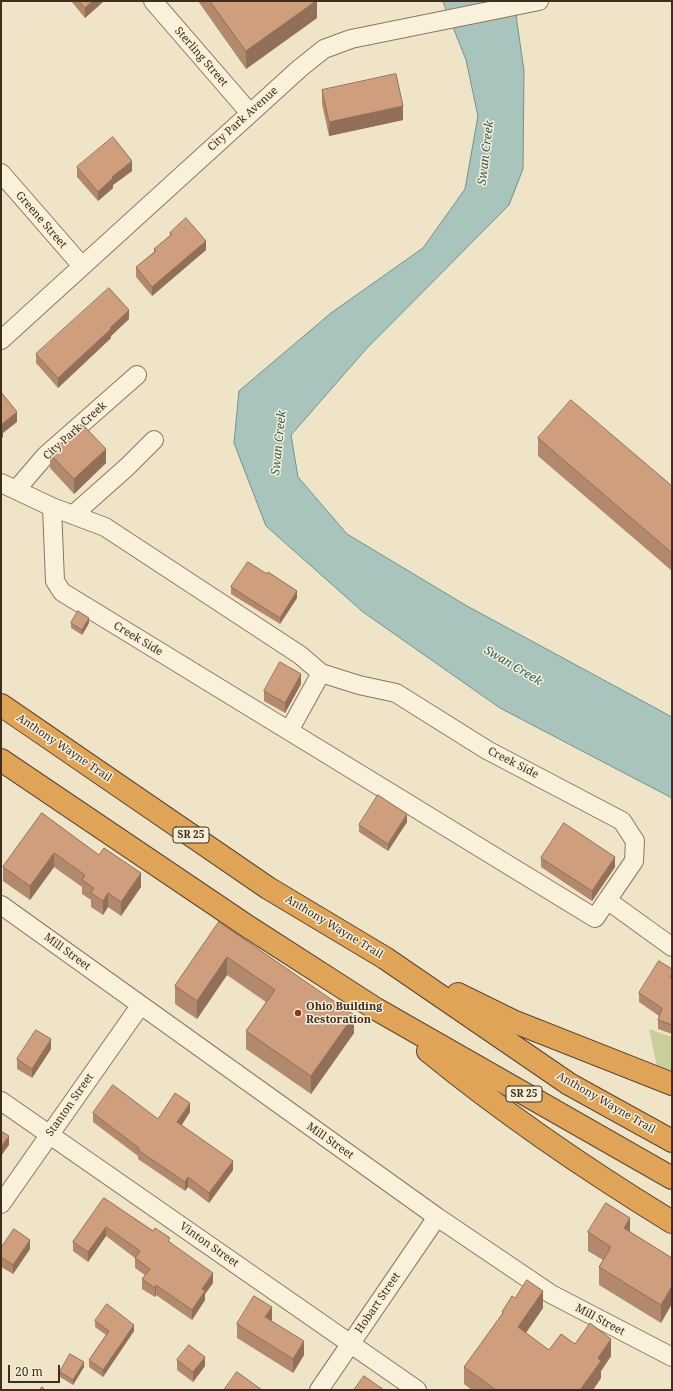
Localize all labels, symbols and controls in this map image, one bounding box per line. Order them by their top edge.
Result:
street label: Sterling Street [172,25,230,89]
street label: City Park Avenue [205,84,281,154]
water label: Swan Creek [475,120,497,186]
street label: Greene Street [13,189,69,251]
street label: City Park Creek [41,399,109,463]
water label: Swan Creek [268,410,290,476]
street label: Creek Side [111,619,165,659]
water label: Swan Creek [481,643,545,689]
street label: Anthony Wayne Trail [14,711,114,785]
street label: Creek Side [485,745,541,781]
road number: SR 25 [173,827,209,843]
street label: Anthony Wayne Trail [283,893,385,961]
street label: Mill Street [41,931,93,973]
place label: Ohio Building Restoration [306,1000,382,1026]
marker: Ohio Building Restoration [293,1008,303,1018]
street label: Anthony Wayne Trail [554,1069,658,1137]
street label: Stanton Street [43,1071,97,1139]
road number: SR 25 [506,1086,542,1102]
street label: Mill Street [304,1120,356,1162]
street label: Vinton Street [177,1220,241,1270]
street label: Hobart Street [353,1270,403,1336]
street label: Mill Street [573,1301,627,1339]
scale bar [10,1357,62,1383]
text: 20 m [15,1363,43,1380]

